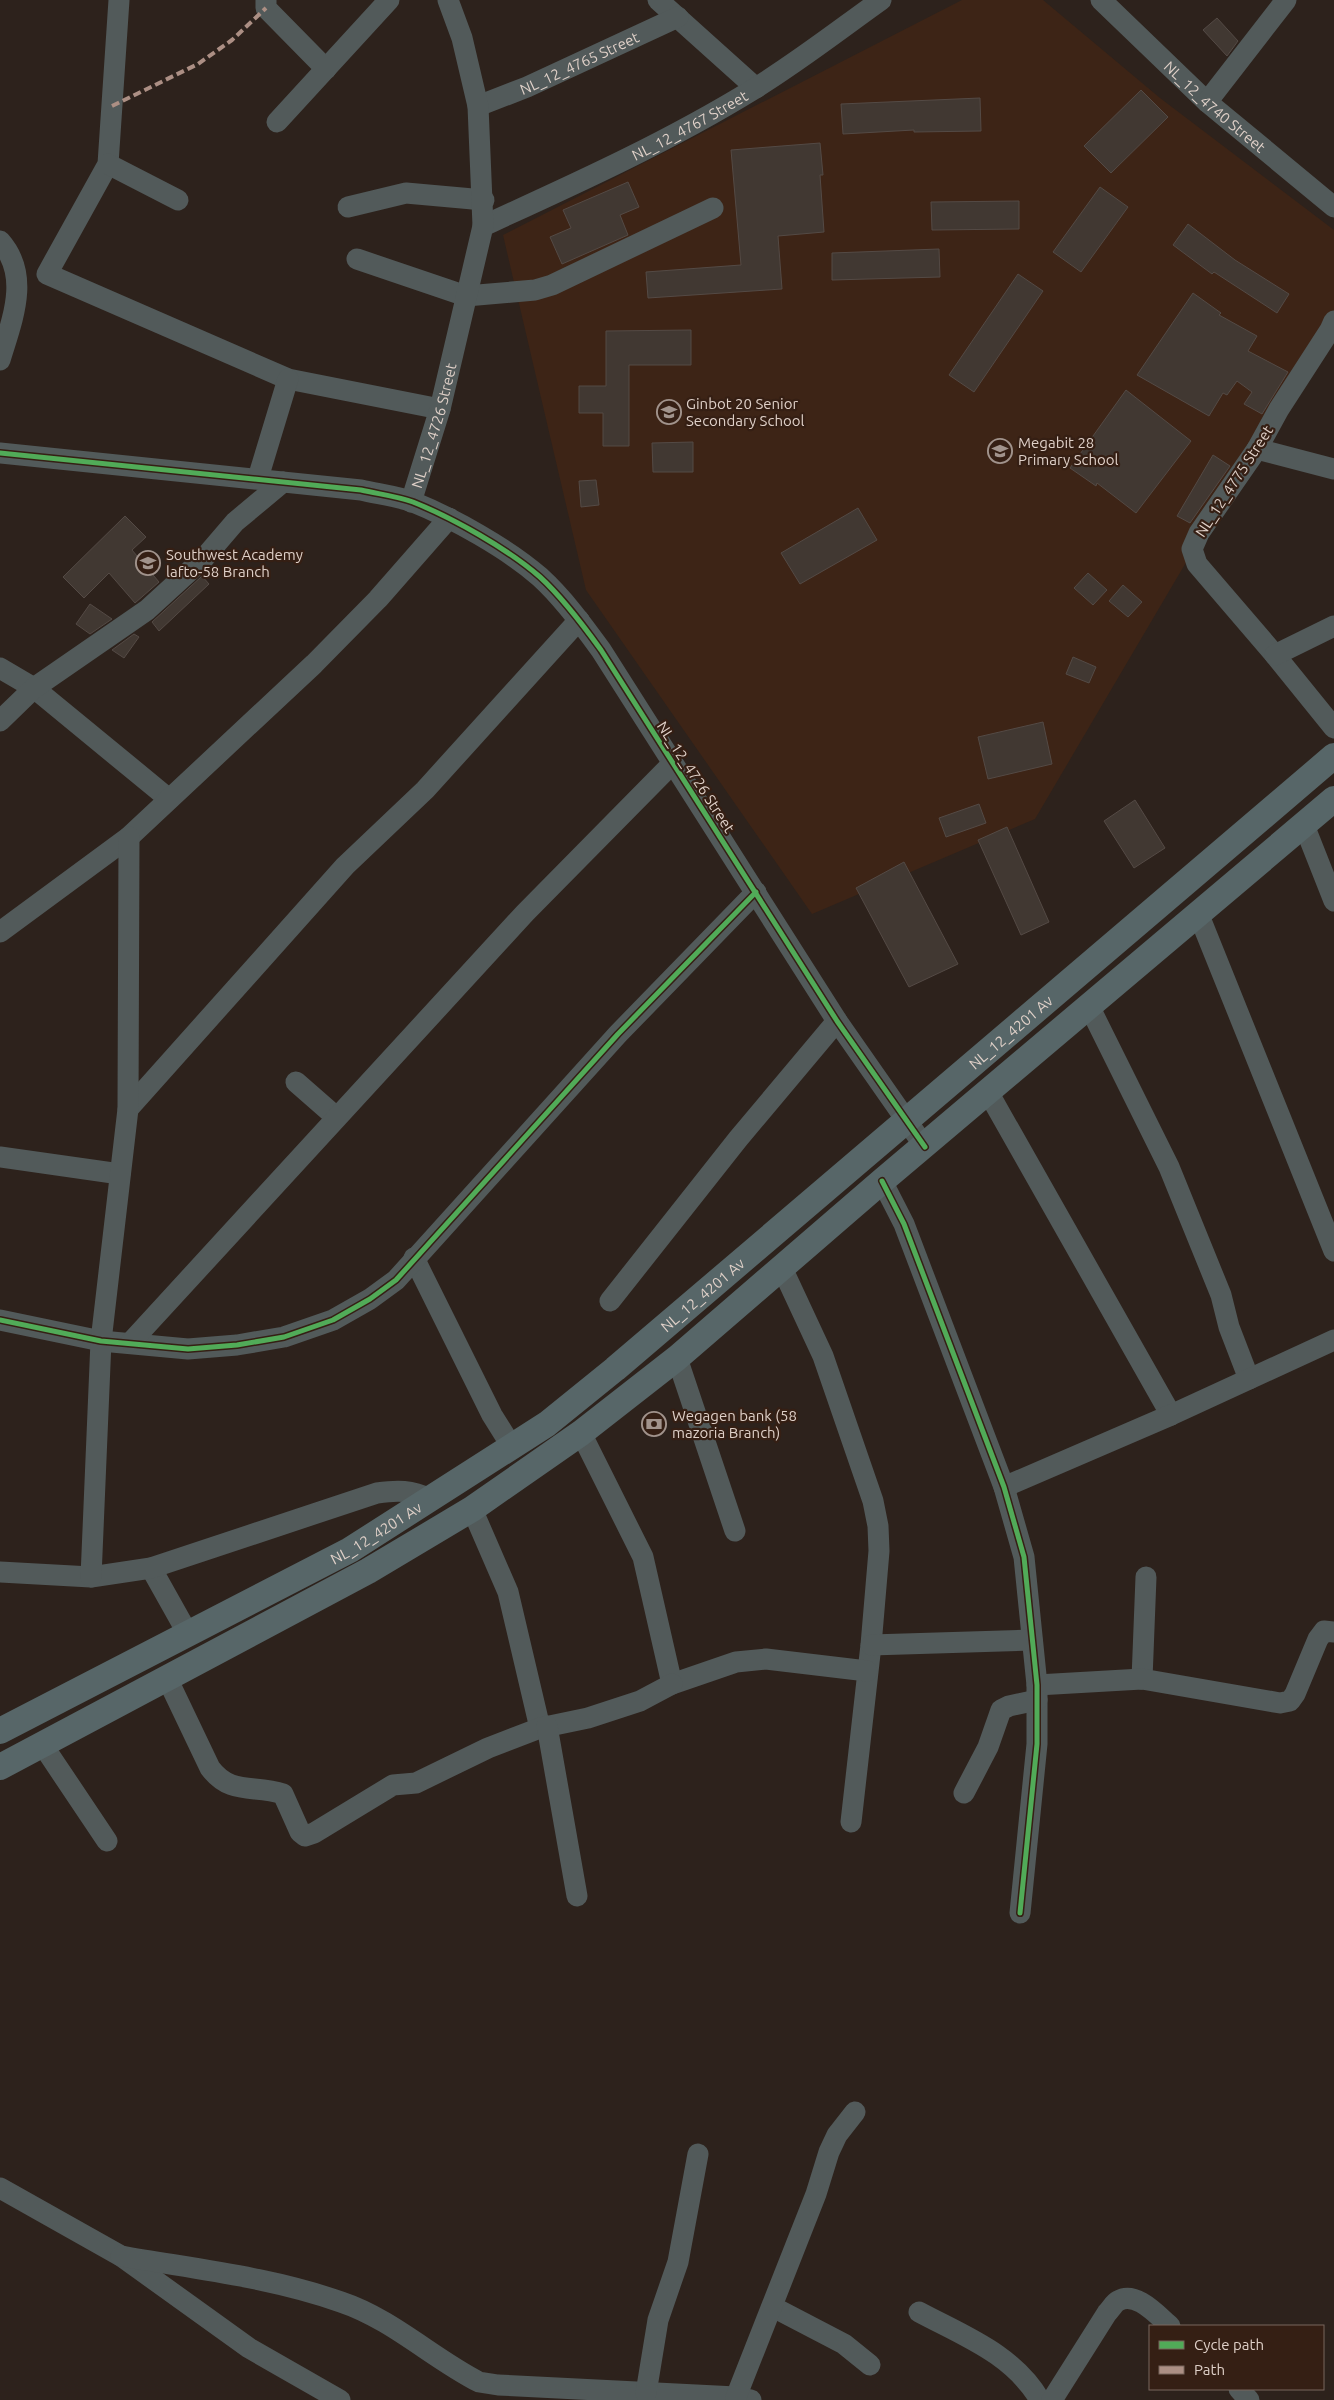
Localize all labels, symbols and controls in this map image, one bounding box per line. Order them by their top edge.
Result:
street label: NL_12_4765 Street [517,28,641,98]
street label: NL_12_4740 Street [1161,57,1269,155]
street label: NL_12_4767 Street [629,86,751,163]
street label: NL_12_4726 Street [407,361,459,490]
place label: Ginbot 20 Senior Secondary School [686,395,805,429]
school or university icon: Ginbot 20 Senior Secondary School [656,399,682,425]
street label: NL_12_4775 Street [1192,422,1276,540]
place label: Megabit 28 Primary School [1018,434,1119,468]
school or university icon: Megabit 28 Primary School [987,438,1013,464]
place label: Southwest Academy lafto-58 Branch [166,546,303,580]
school or university icon: Southwest Academy lafto-58 Branch [135,550,161,576]
street label: NL_12_4726 Street [654,718,738,836]
street label: NL_12_4201 Av [965,991,1056,1072]
street label: NL_12_4201 Av [657,1254,748,1335]
place label: Wegagen bank (58 mazoria Branch) [672,1407,797,1441]
bank icon: Wegagen bank (58 mazoria Branch) [641,1411,667,1437]
street label: NL_12_4201 Av [327,1498,425,1567]
legend [1149,2325,1324,2390]
text: Cycle path [1194,2336,1264,2353]
text: Path [1194,2361,1225,2378]

